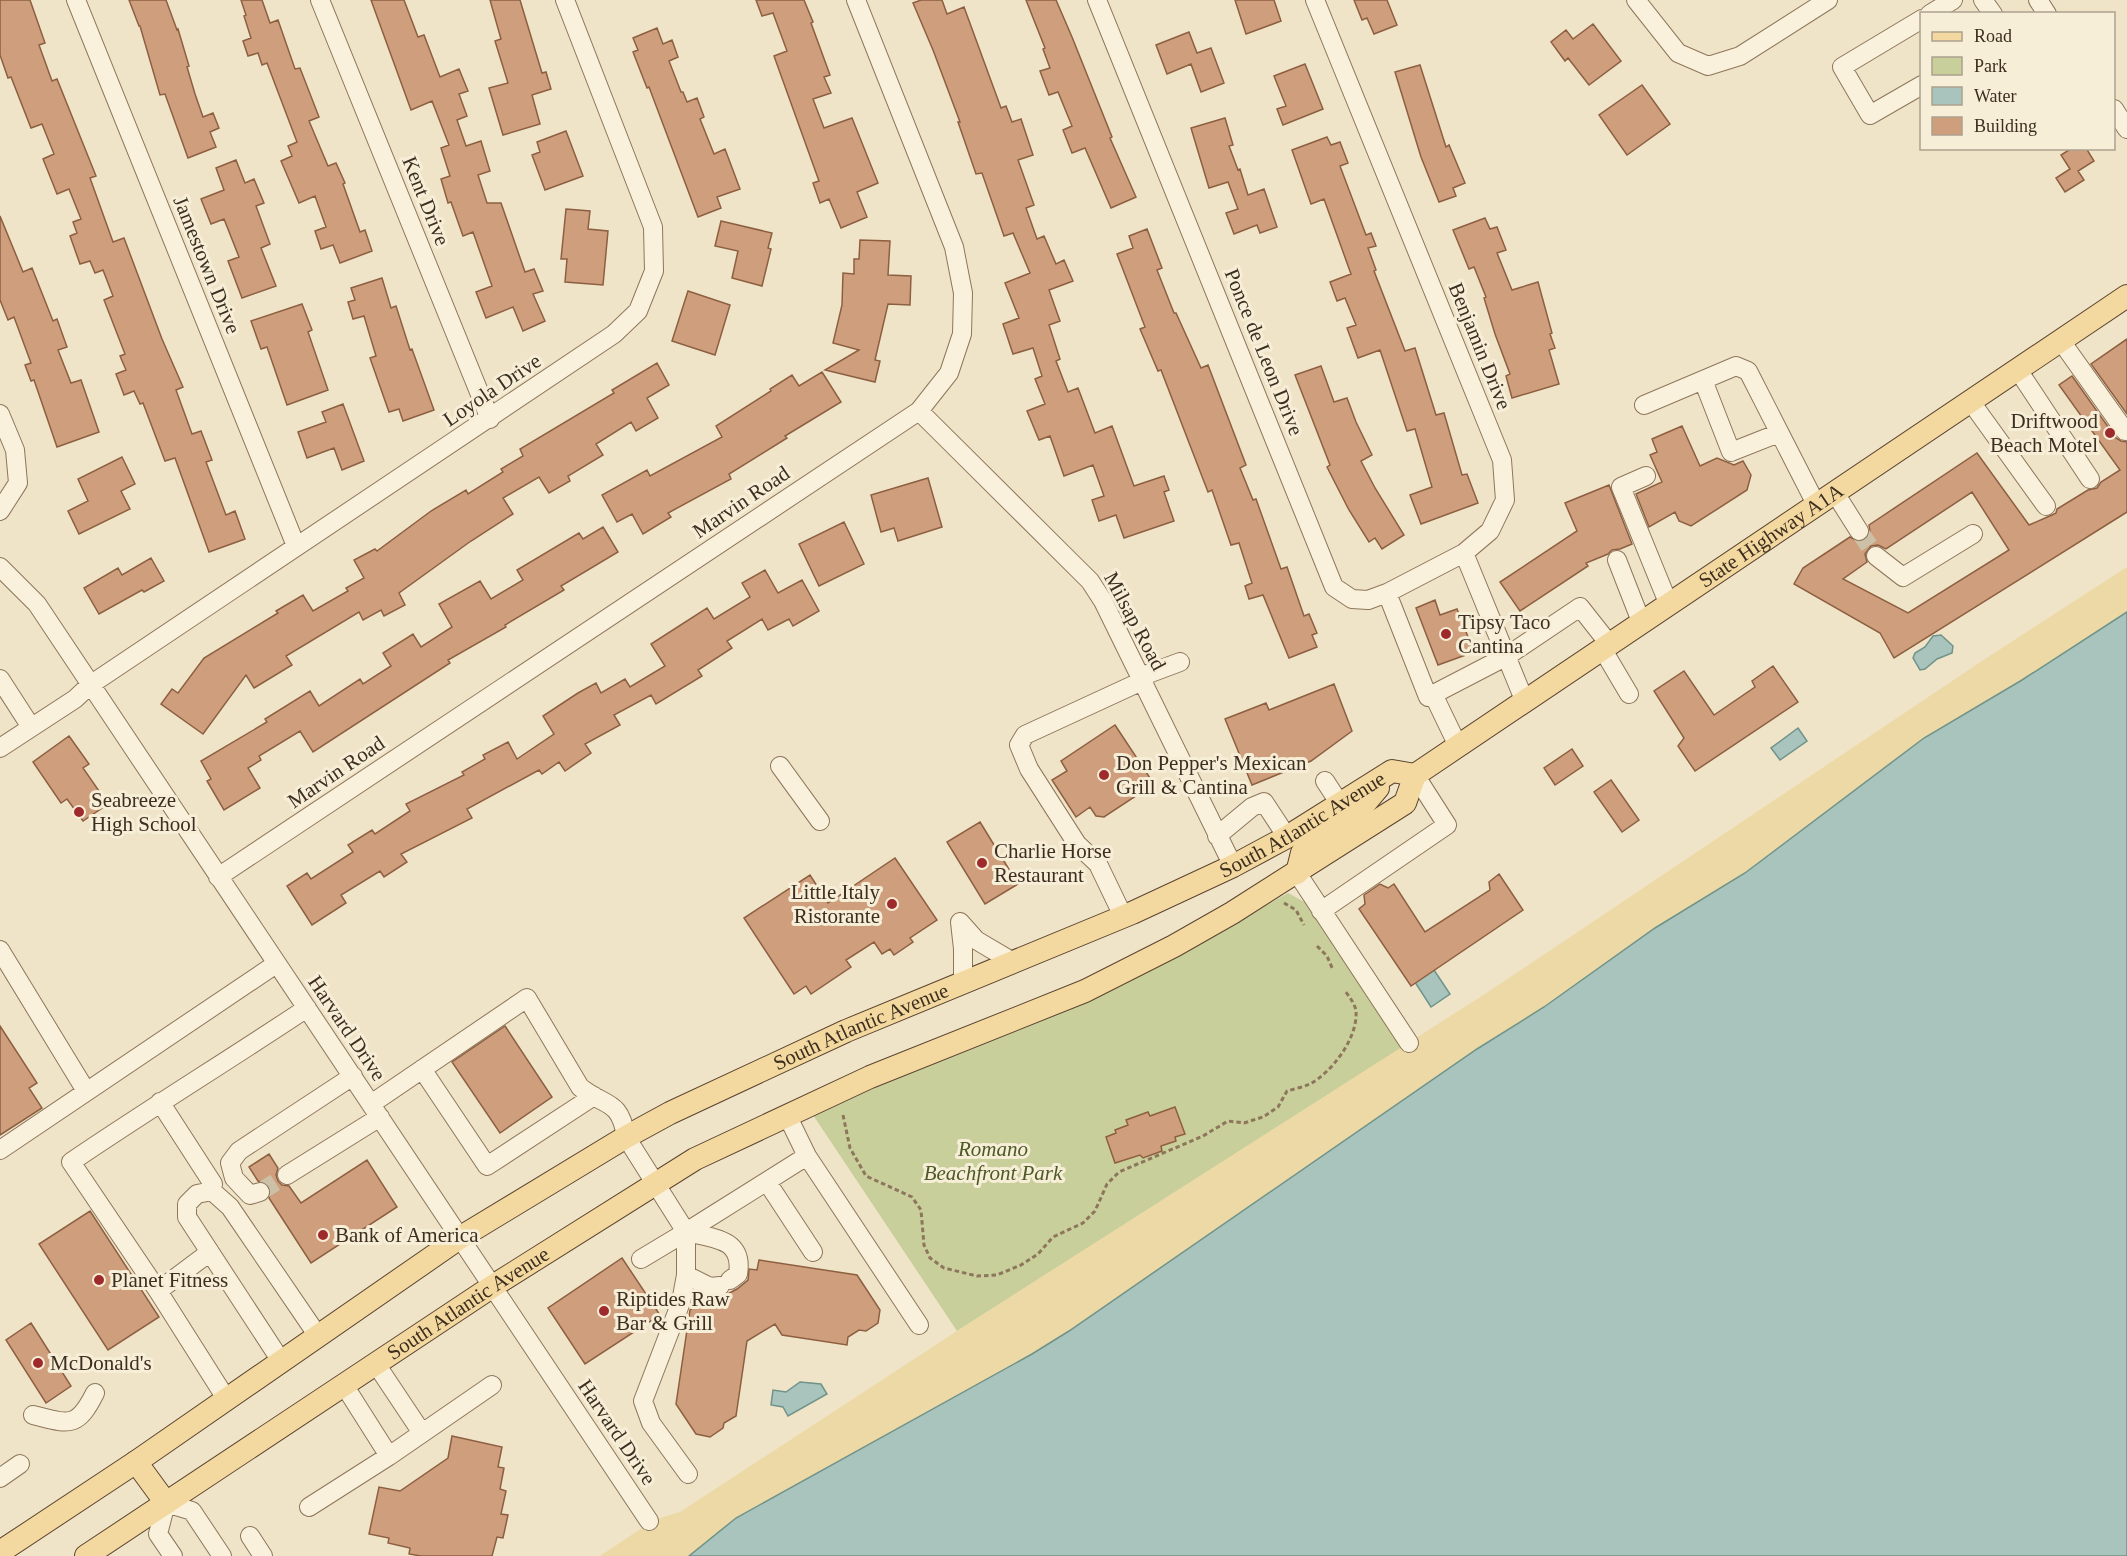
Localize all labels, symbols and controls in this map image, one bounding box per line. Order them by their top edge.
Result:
legend [1920,12,2115,150]
text: Road [1974,26,2012,46]
text: Park [1974,56,2007,76]
text: Water [1974,86,2017,106]
text: Building [1974,116,2037,136]
street label: Kent Drive [397,153,455,249]
street label: Jamestown Drive [168,193,246,337]
street label: Ponce de Leon Drive [1220,265,1308,439]
street label: Benjamin Drive [1444,279,1516,413]
street label: Loyola Drive [439,349,545,431]
place label: Driftwood Beach Motel [1990,409,2098,457]
marker: Driftwood Beach Motel [2103,426,2117,440]
street label: Marvin Road [688,461,794,543]
street label: State Highway A1A [1694,478,1849,593]
street label: Milsap Road [1099,568,1171,675]
place label: Tipsy Taco Cantina [1458,610,1550,658]
marker: Tipsy Taco Cantina [1439,627,1453,641]
street label: Marvin Road [283,731,389,813]
place label: Don Pepper's Mexican Grill & Cantina [1116,751,1307,799]
street label: South Atlantic Avenue [1215,766,1390,883]
marker: Don Pepper's Mexican Grill & Cantina [1097,768,1111,782]
place label: Seabreeze High School [91,788,197,836]
marker: Seabreeze High School [72,805,86,819]
place label: Charlie Horse Restaurant [994,839,1111,887]
marker: Charlie Horse Restaurant [975,856,989,870]
place label: Little Italy Ristorante [791,880,880,928]
marker: Little Italy Ristorante [885,897,899,911]
street label: Harvard Drive [303,971,391,1085]
street label: South Atlantic Avenue [769,978,952,1075]
park label: Romano Beachfront Park [924,1137,1063,1185]
place label: Bank of America [335,1223,479,1247]
marker: Bank of America [316,1228,330,1242]
street label: South Atlantic Avenue [382,1242,554,1365]
place label: Planet Fitness [111,1268,228,1292]
marker: Planet Fitness [92,1273,106,1287]
place label: Riptides Raw Bar & Grill [616,1287,731,1335]
marker: Riptides Raw Bar & Grill [597,1304,611,1318]
place label: McDonald's [50,1351,152,1375]
marker: McDonald's [31,1356,45,1370]
street label: Harvard Drive [573,1375,661,1489]

